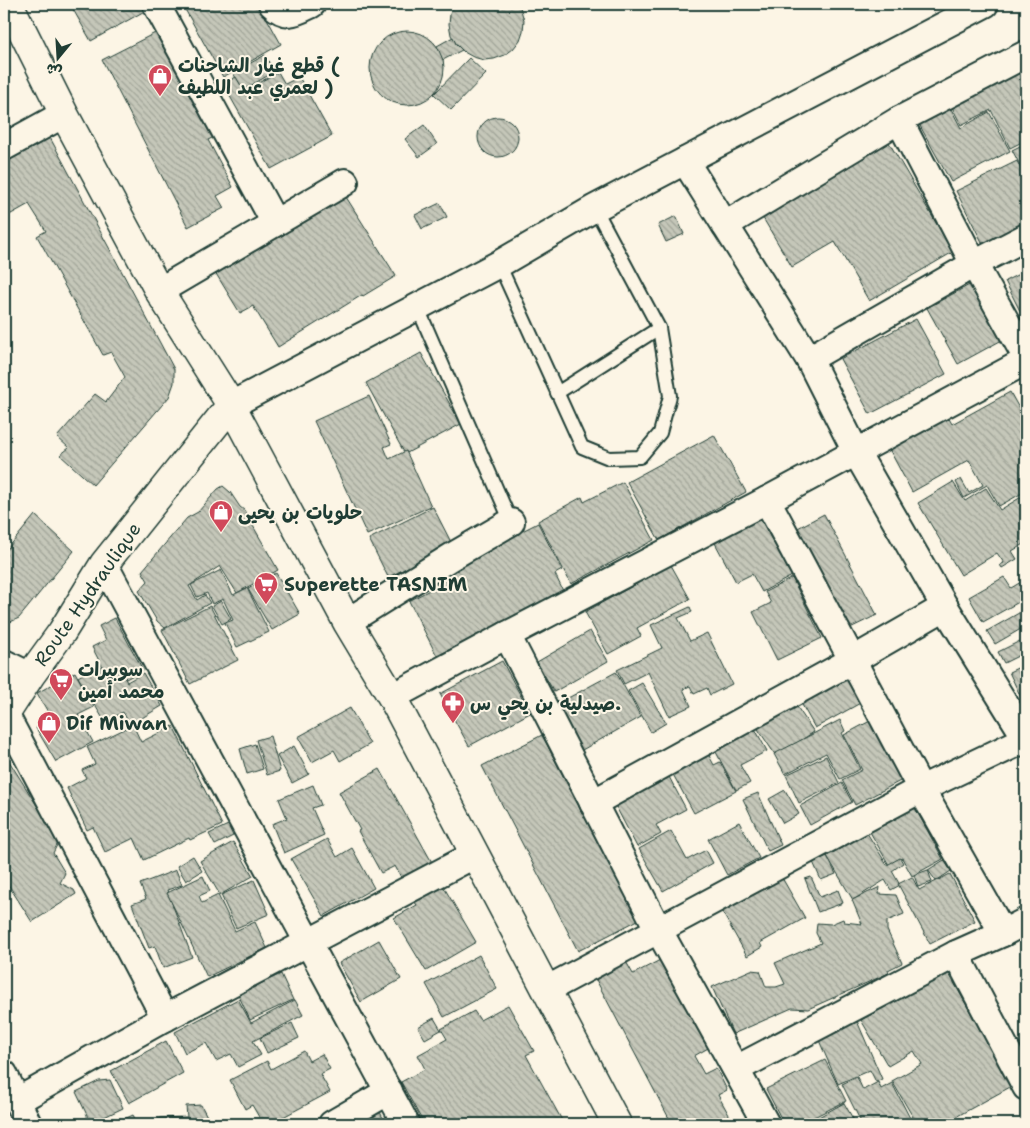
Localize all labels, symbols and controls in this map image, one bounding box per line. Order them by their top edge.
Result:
north arrow [32,32,82,82]
place label: قطع غيار الشاحنات ( لعمري عبد اللطيف ) [178,53,340,102]
text: ش [44,59,64,81]
shop icon: قطع غيار الشاحنات ( لعمري عبد اللطيف ) [147,63,173,97]
shop icon: حلويات بن يحيى [208,499,234,533]
place label: حلويات بن يحيى [238,500,362,526]
street label: Route Hydraulique [28,517,146,671]
supermarket icon: Superette TASNIM [253,571,279,605]
place label: Superette TASNIM [284,572,468,597]
place label: سوبيرات محمد أمين [78,657,164,704]
supermarket icon: سوبيرات محمد أمين [48,667,74,701]
pharmacy icon: صيدلية بن يحي س. [440,690,466,724]
place label: صيدلية بن يحي س. [470,691,621,720]
shop icon: Dif Miwan [36,710,62,744]
place label: Dif Miwan [66,711,168,736]

